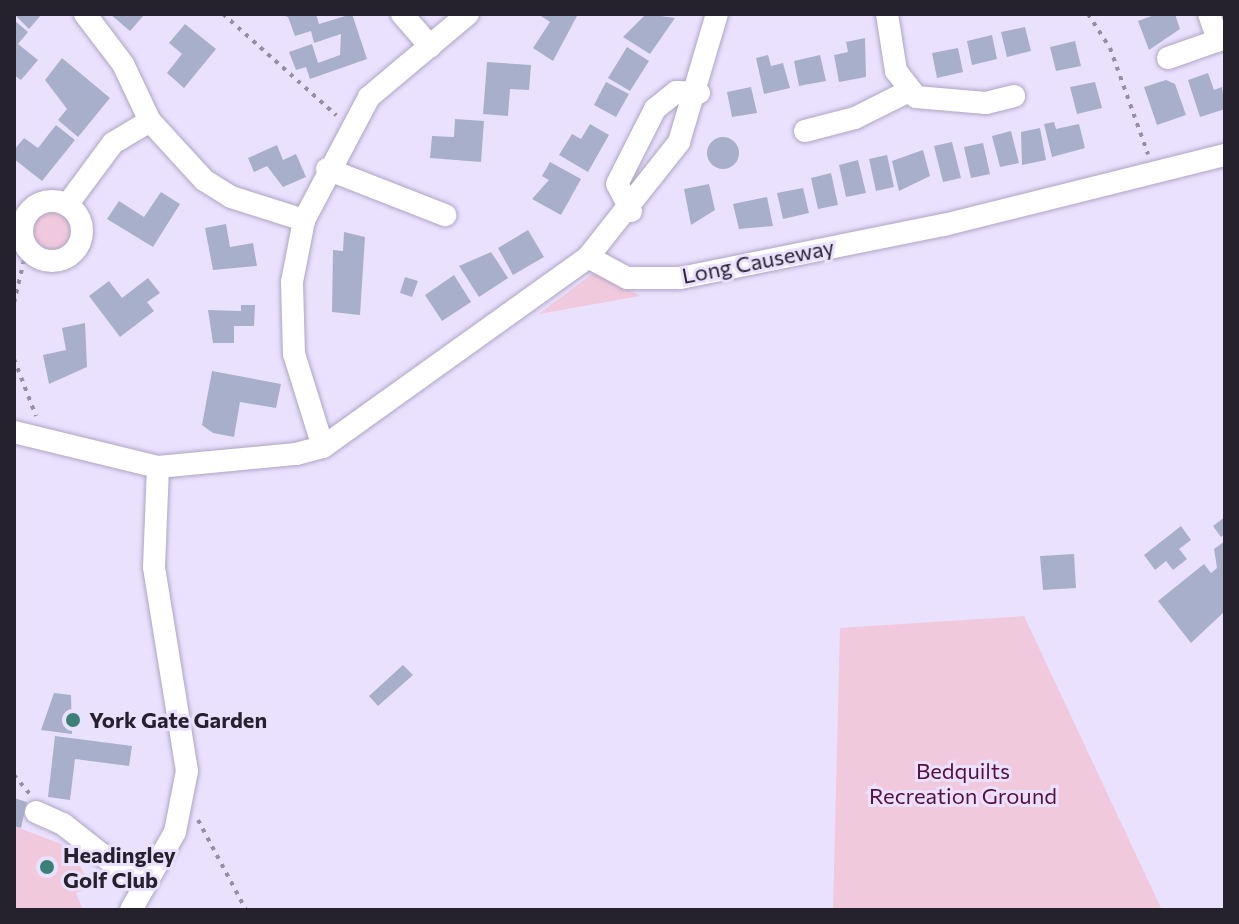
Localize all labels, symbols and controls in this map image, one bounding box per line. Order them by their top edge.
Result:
street label: Long Causeway [680,233,836,289]
place label: York Gate Garden [89,707,267,733]
marker: York Gate Garden [64,711,82,729]
park label: Bedquilts Recreation Ground [869,757,1057,808]
place label: Headingley Golf Club [63,841,176,892]
marker: Headingley Golf Club [38,858,56,876]

